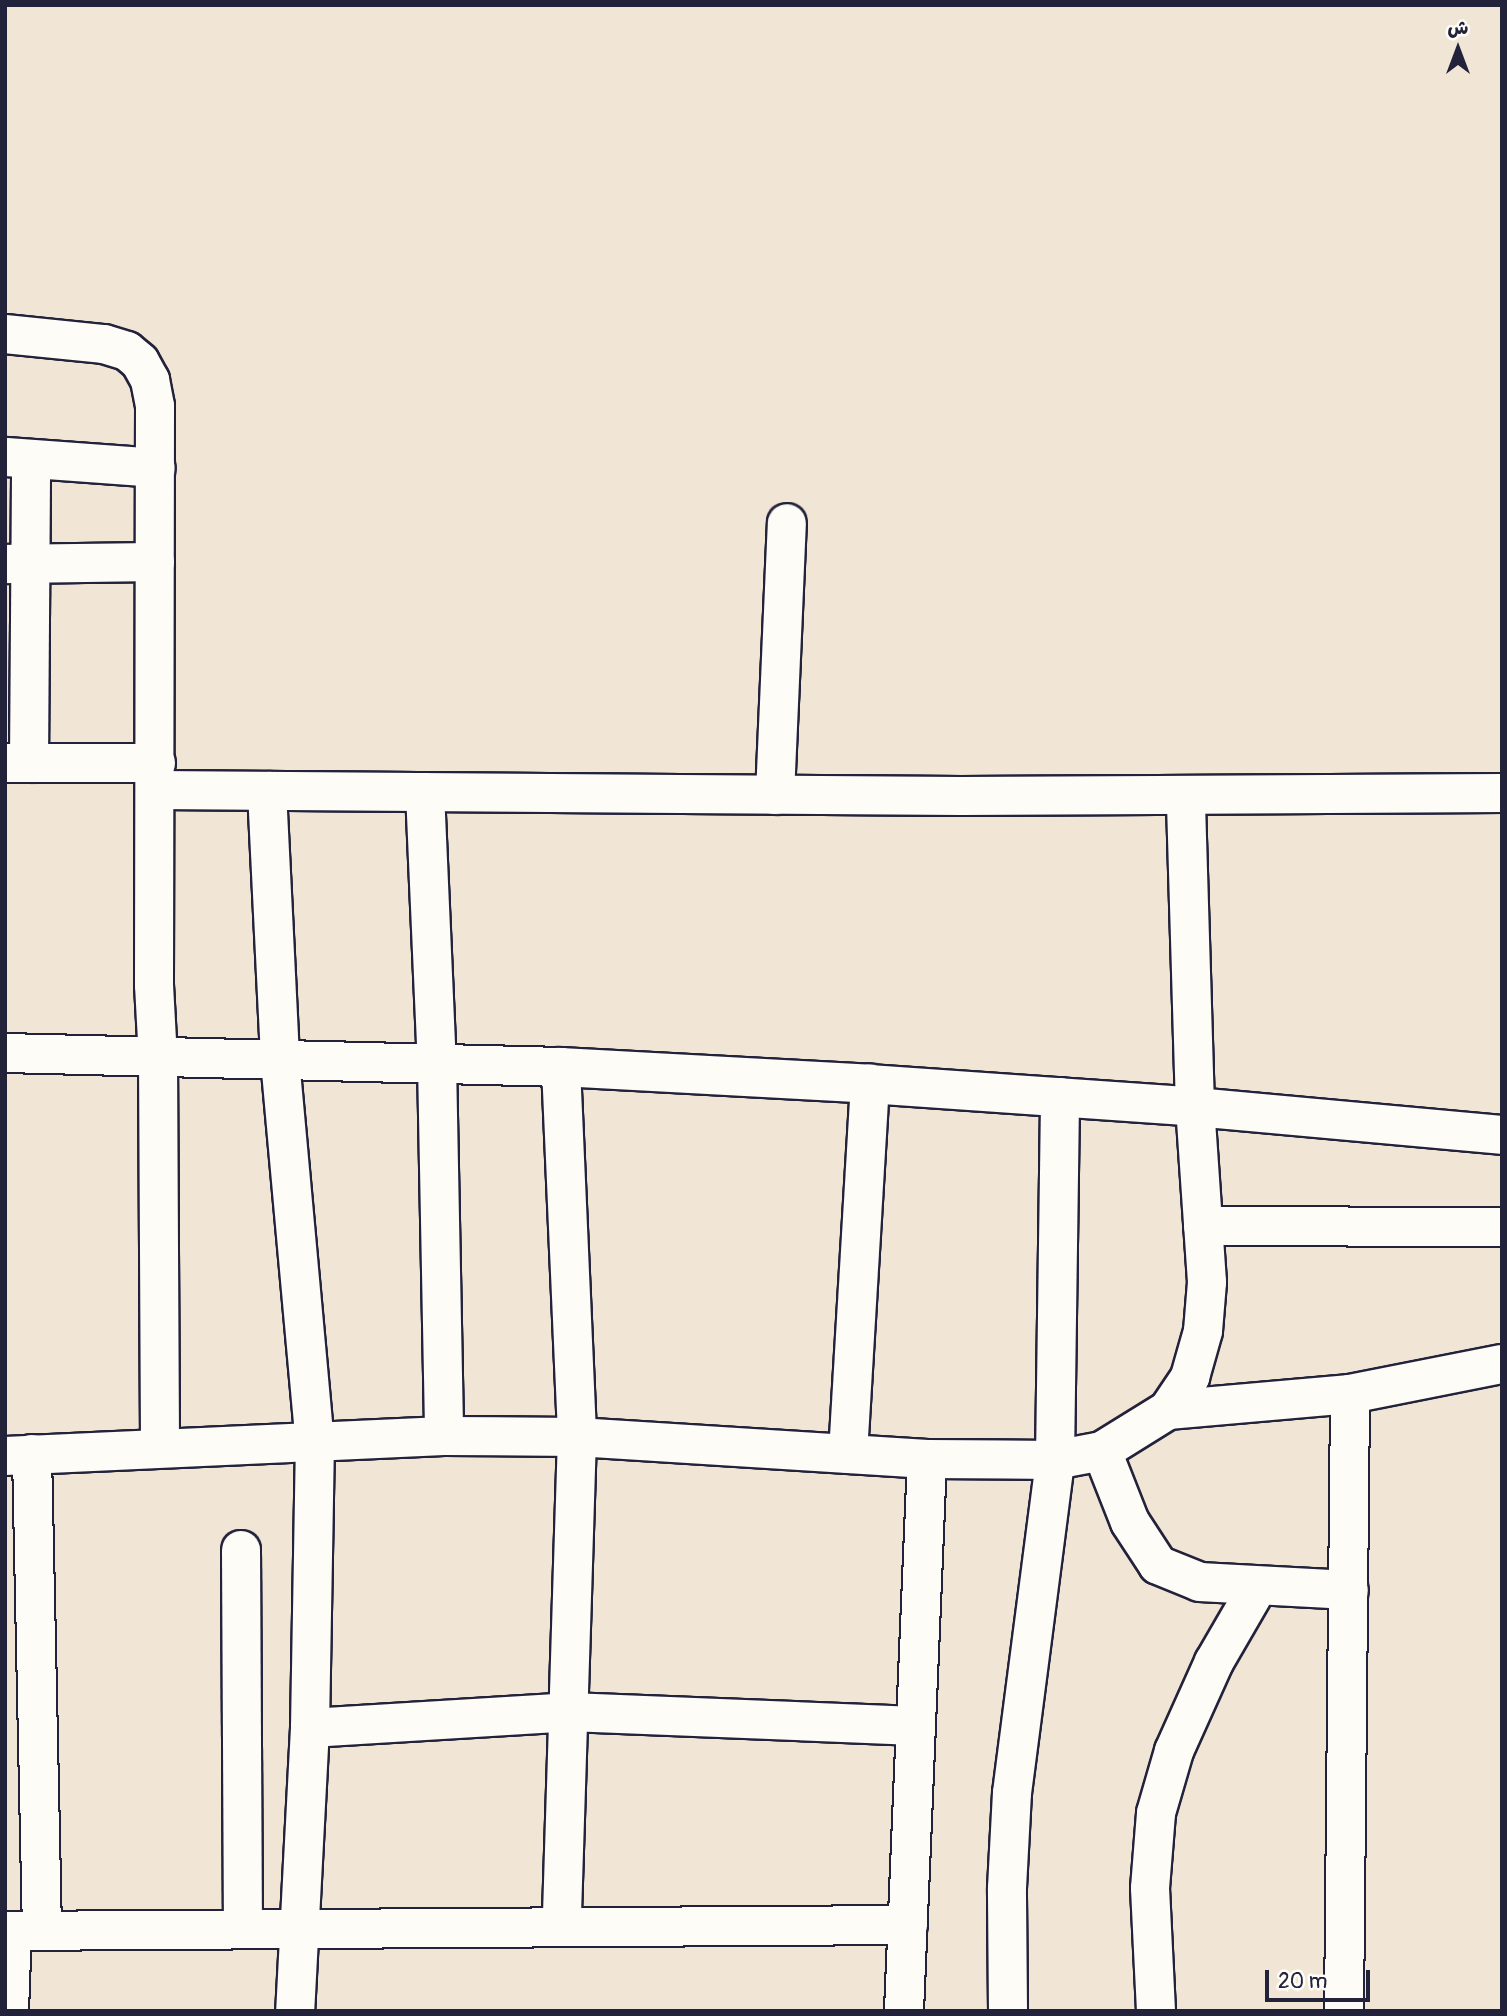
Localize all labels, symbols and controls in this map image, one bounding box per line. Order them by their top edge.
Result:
north arrow [1423,14,1493,84]
text: ش [1448,16,1468,40]
scale bar [1269,1956,1374,2000]
text: 20 m [1278,1968,1327,1995]

